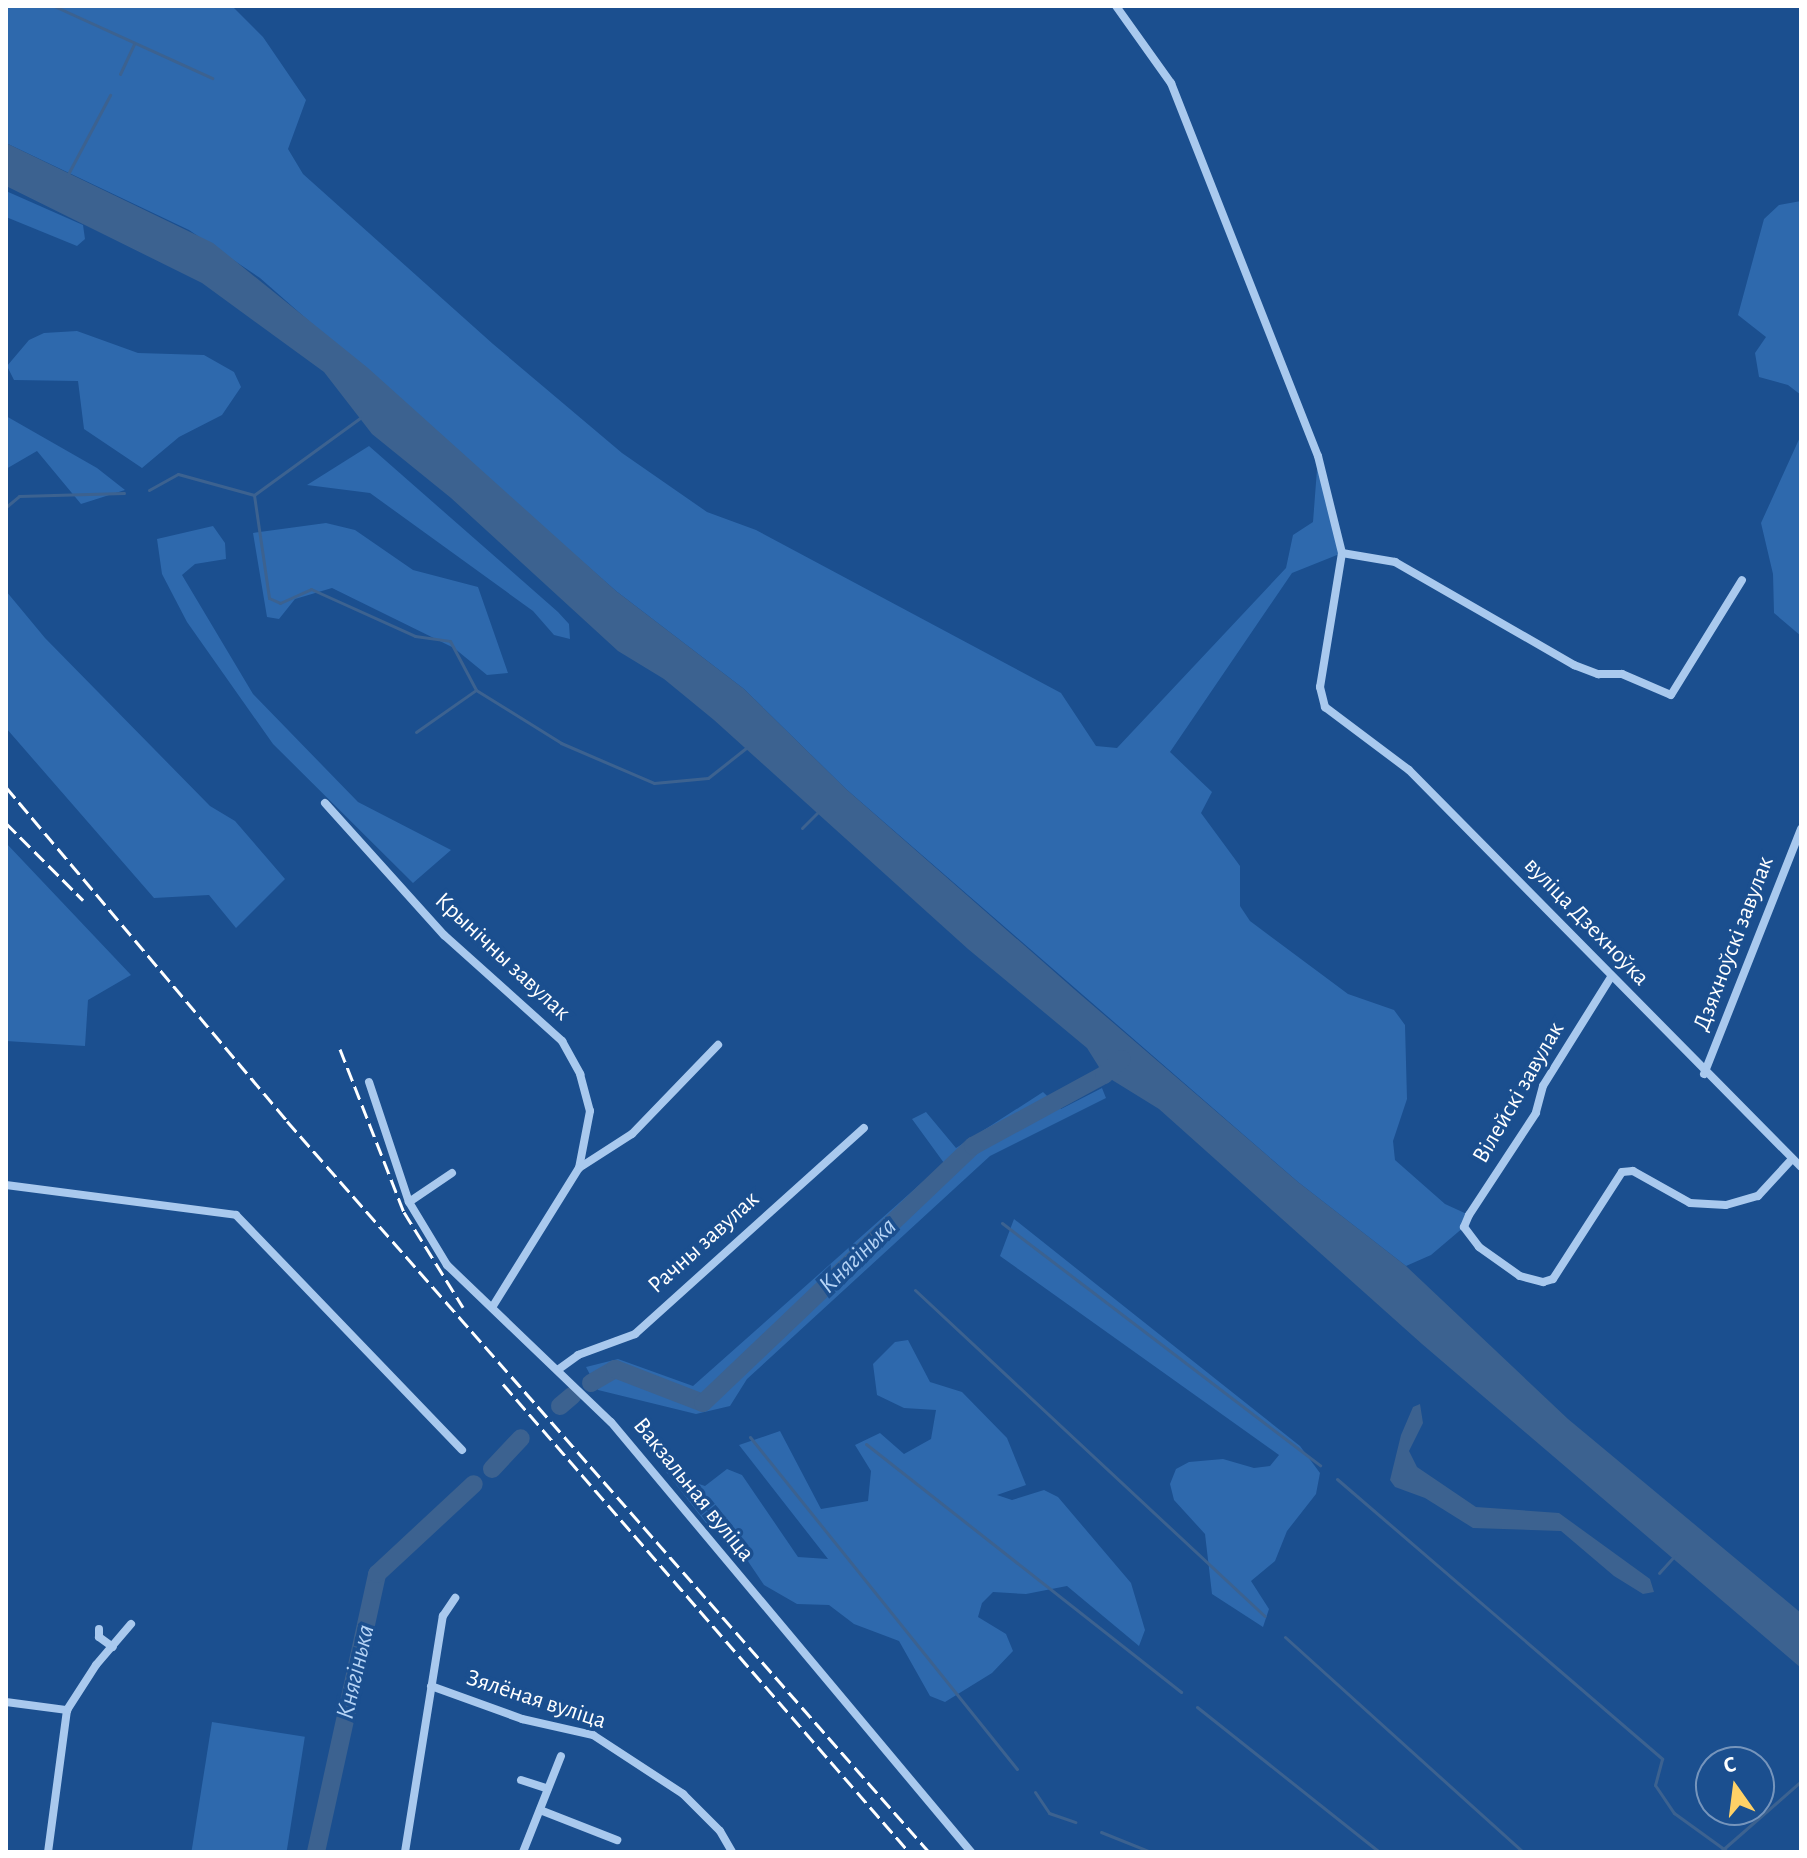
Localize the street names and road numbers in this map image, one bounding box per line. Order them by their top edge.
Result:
street label: вуліца Дзехноўка [1517,852,1655,992]
street label: Дзяхноўскі завулак [1687,852,1781,1036]
street label: Крынічны завулак [428,887,576,1027]
street label: Вілейскі завулак [1467,1017,1571,1169]
street label: Рачны завулак [643,1186,765,1300]
street label: Вакзальная вуліца [626,1412,760,1568]
street label: Зялёная вуліца [462,1664,610,1736]

